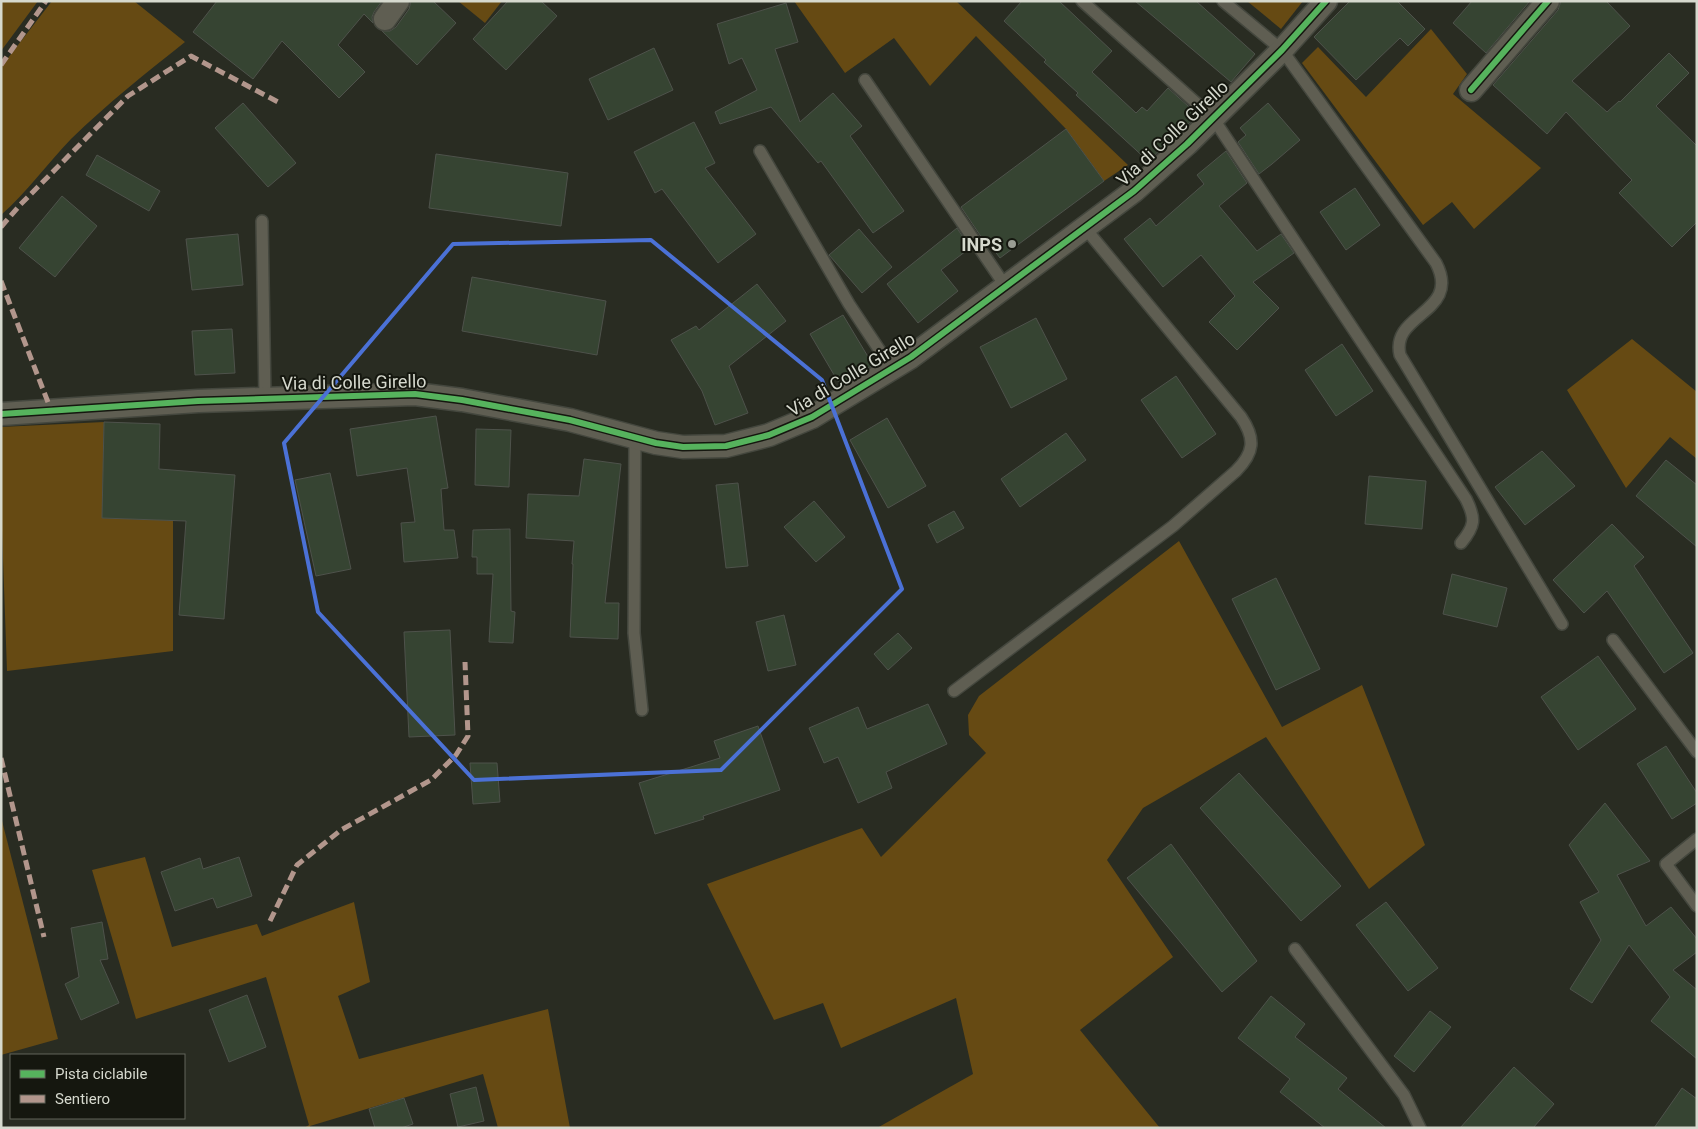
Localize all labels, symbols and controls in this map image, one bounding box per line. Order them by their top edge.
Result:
street label: Via di Colle Girello [1112,76,1232,190]
place label: INPS [961,234,1002,255]
marker: INPS [1006,238,1018,250]
street label: Via di Colle Girello [783,328,919,420]
street label: Via di Colle Girello [281,370,427,394]
legend [10,1054,185,1119]
text: Pista ciclabile [55,1065,148,1083]
text: Sentiero [55,1090,110,1108]

